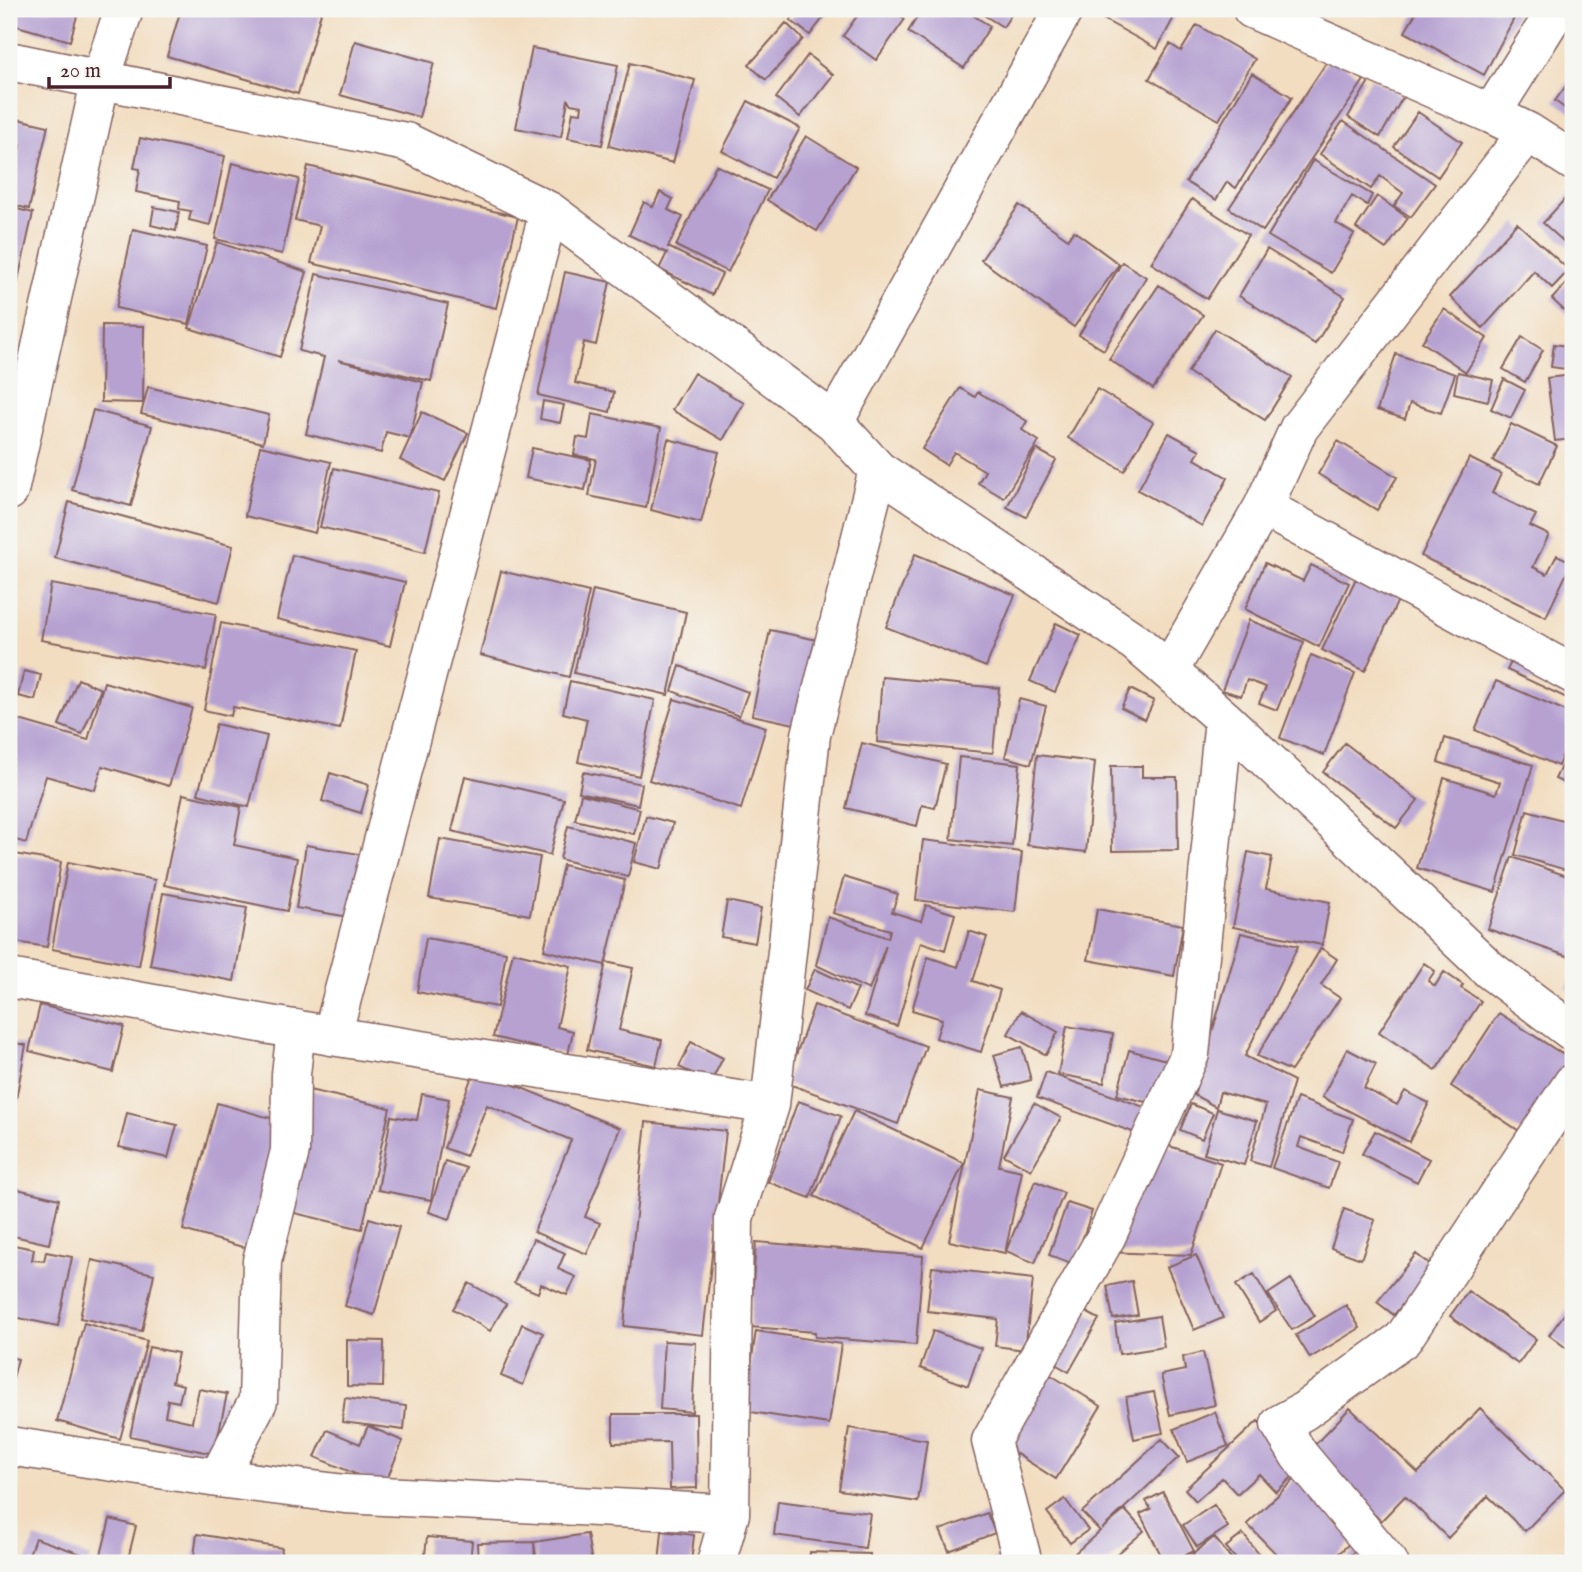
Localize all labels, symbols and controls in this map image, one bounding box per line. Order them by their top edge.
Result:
scale bar [49,46,170,90]
text: 20 m [60,58,101,85]

